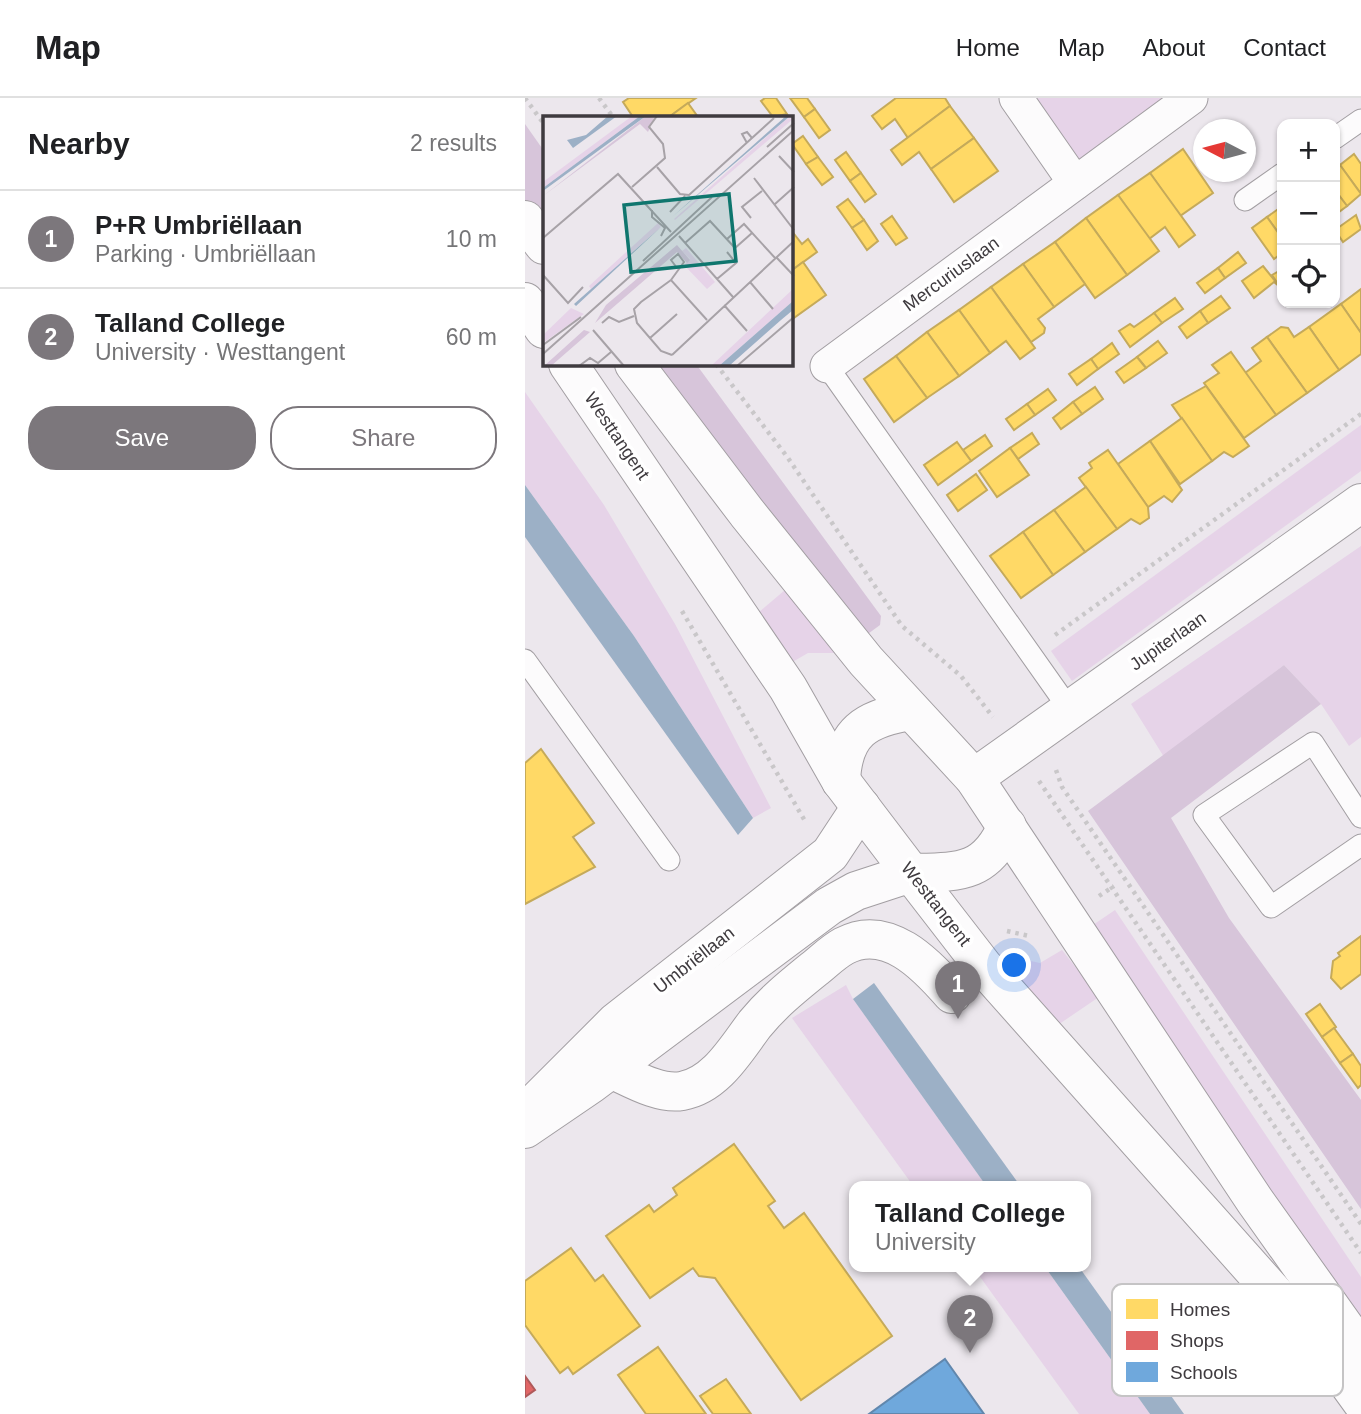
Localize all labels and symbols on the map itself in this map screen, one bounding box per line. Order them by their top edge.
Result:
inset map [543,116,793,366]
north arrow [1193,119,1256,182]
street label: Mercuriuslaan [899,233,1003,315]
street label: Westtangent [581,389,653,483]
street label: Jupiterlaan [1126,608,1210,674]
street label: Westtangent [897,858,975,950]
street label: Umbriëllaan [650,923,738,997]
your location [997,948,1031,982]
pin: 1 [935,961,981,1019]
legend [1112,1284,1343,1396]
pin: 2 [947,1295,993,1353]
text: Homes [1170,1299,1230,1320]
text: Shops [1170,1330,1224,1351]
text: Schools [1170,1362,1238,1383]

